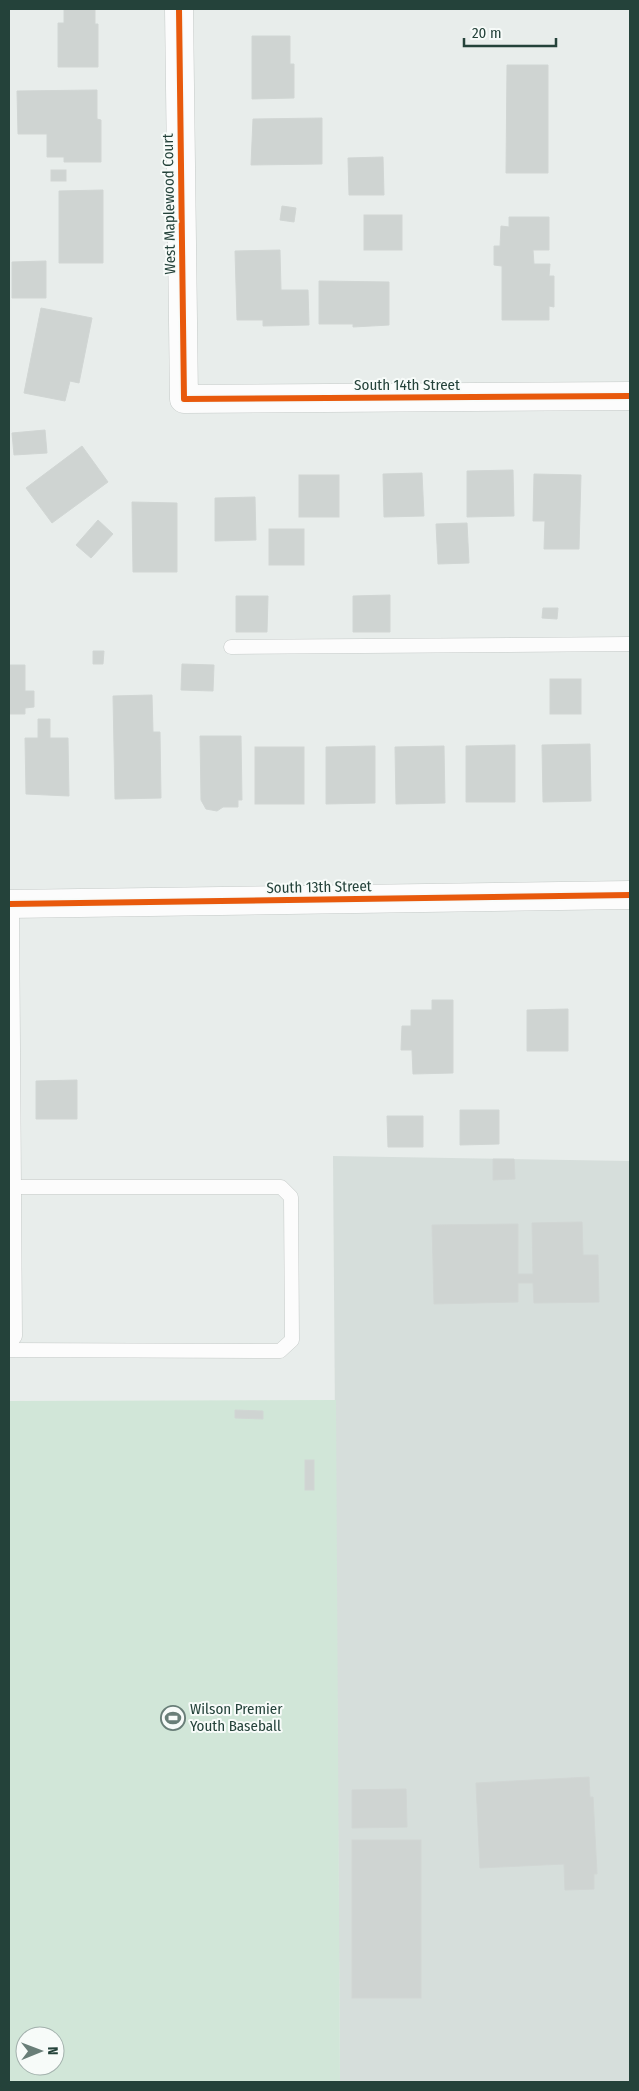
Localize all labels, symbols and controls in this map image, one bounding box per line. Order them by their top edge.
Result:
scale bar [464,15,556,47]
text: 20 m [472,24,502,42]
street label: West Maplewood Court [159,133,179,275]
street label: South 14th Street [354,376,460,394]
street label: South 13th Street [266,877,372,897]
place label: Wilson Premier Youth Baseball [190,1700,283,1735]
sports icon: Wilson Premier Youth Baseball [160,1705,186,1731]
north arrow [15,2026,65,2076]
text: N [44,2046,61,2055]

